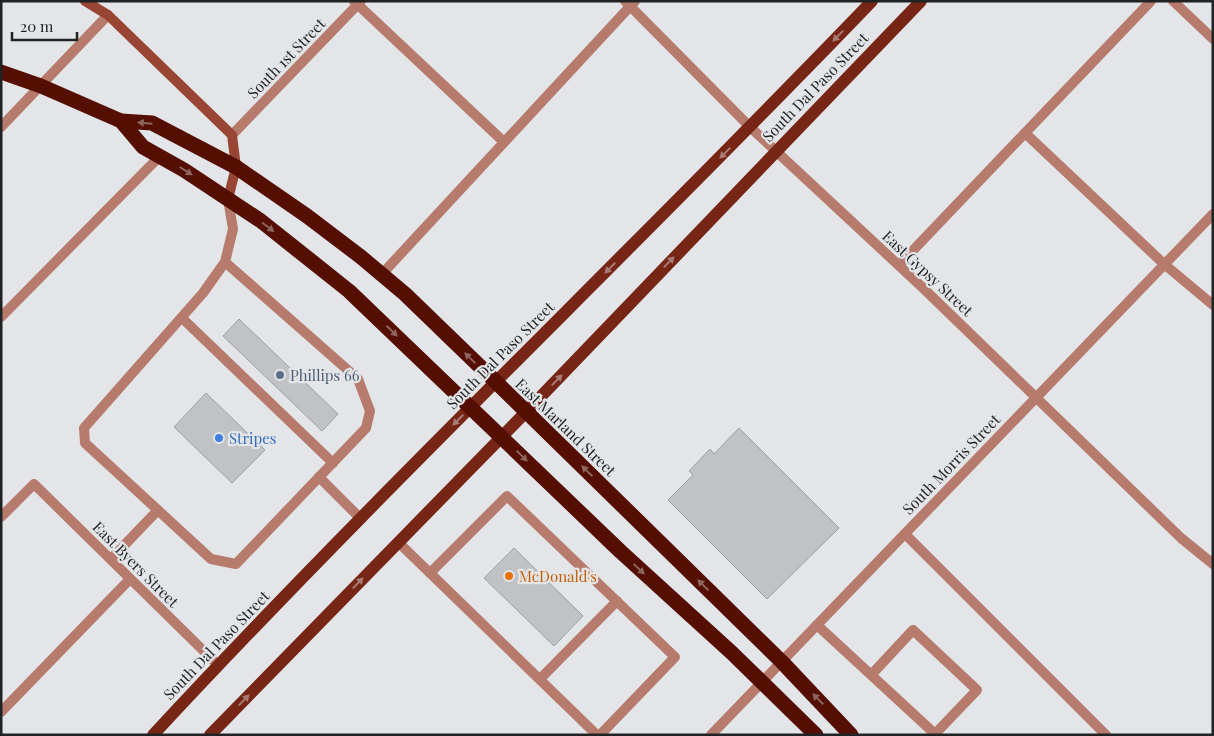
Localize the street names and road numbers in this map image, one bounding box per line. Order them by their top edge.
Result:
street label: South 1st Street [243,13,330,102]
street label: South Dal Paso Street [758,28,873,146]
street label: East Gypsy Street [878,226,978,321]
street label: South Dal Paso Street [442,296,559,413]
street label: East Marland Street [511,374,621,481]
street label: South Morris Street [898,409,1005,519]
street label: East Byers Street [89,517,184,612]
street label: South Dal Paso Street [159,586,274,704]

